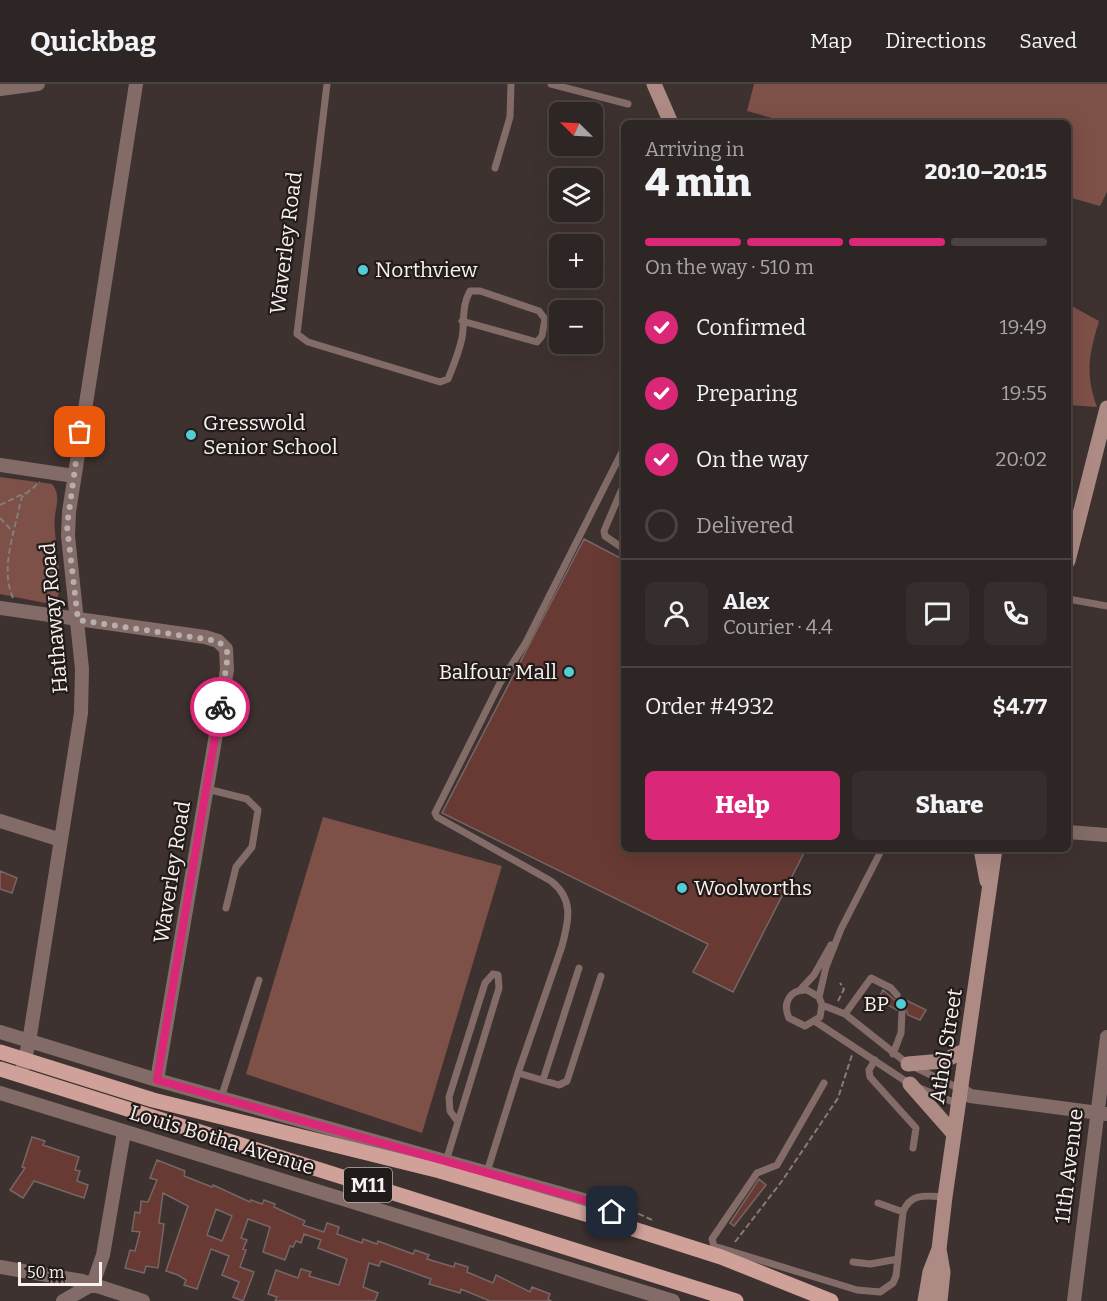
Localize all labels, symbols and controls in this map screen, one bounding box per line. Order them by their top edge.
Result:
text: Quickbag [30,25,156,58]
text: Map [810,28,852,54]
text: Directions [885,28,986,54]
text: Saved [1019,28,1077,54]
north arrow [549,102,603,156]
map controls [549,102,603,354]
text: Arriving in [645,137,744,161]
text: 20:10–20:15 [925,158,1047,185]
text: 4 min [645,160,751,206]
button: layers [549,168,603,222]
street label: Waverley Road [264,170,308,316]
button: + [549,234,603,288]
text: On the way · 510 m [645,255,814,279]
place label: Northview [375,257,478,283]
marker: Northview [356,263,370,277]
button: − [549,300,603,354]
icon: check [645,311,678,344]
text: Confirmed [696,314,806,341]
text: 19:49 [1000,315,1047,339]
icon: check [645,377,678,410]
text: Preparing [696,380,798,407]
text: 19:55 [1002,381,1047,405]
pin [54,406,105,457]
place label: Gresswold Senior School [203,410,338,460]
icon: bag [63,415,96,448]
marker: Gresswold Senior School [184,428,198,442]
icon: check [645,443,678,476]
text: On the way [696,446,808,473]
text: 20:02 [995,447,1047,471]
text: Delivered [696,512,794,539]
street label: Hathaway Road [34,542,74,694]
button: person [645,582,708,645]
button: chat [906,582,969,645]
button: phone [984,582,1047,645]
text: Alex [723,588,769,615]
text: Courier · 4.4 [723,615,833,639]
place label: Balfour Mall [439,659,557,685]
marker: Balfour Mall [562,665,576,679]
courier [190,677,250,737]
icon: bike [204,691,237,724]
text: Order #4932 [645,693,774,720]
text: $4.77 [993,693,1047,720]
button: Help [645,771,840,840]
button: Share [852,771,1047,840]
street label: Waverley Road [148,799,196,945]
place label: Woolworths [694,875,812,901]
marker: Woolworths [675,881,689,895]
street label: Athol Street [924,986,968,1105]
place label: BP [864,991,889,1017]
marker: BP [894,997,908,1011]
street label: Louis Botha Avenue [126,1099,318,1181]
street label: 11th Avenue [1049,1107,1089,1225]
road number: M11 [344,1168,392,1202]
pin [586,1186,637,1237]
icon: home [595,1195,628,1228]
scale bar [18,1259,102,1286]
text: 50 m [27,1263,64,1282]

